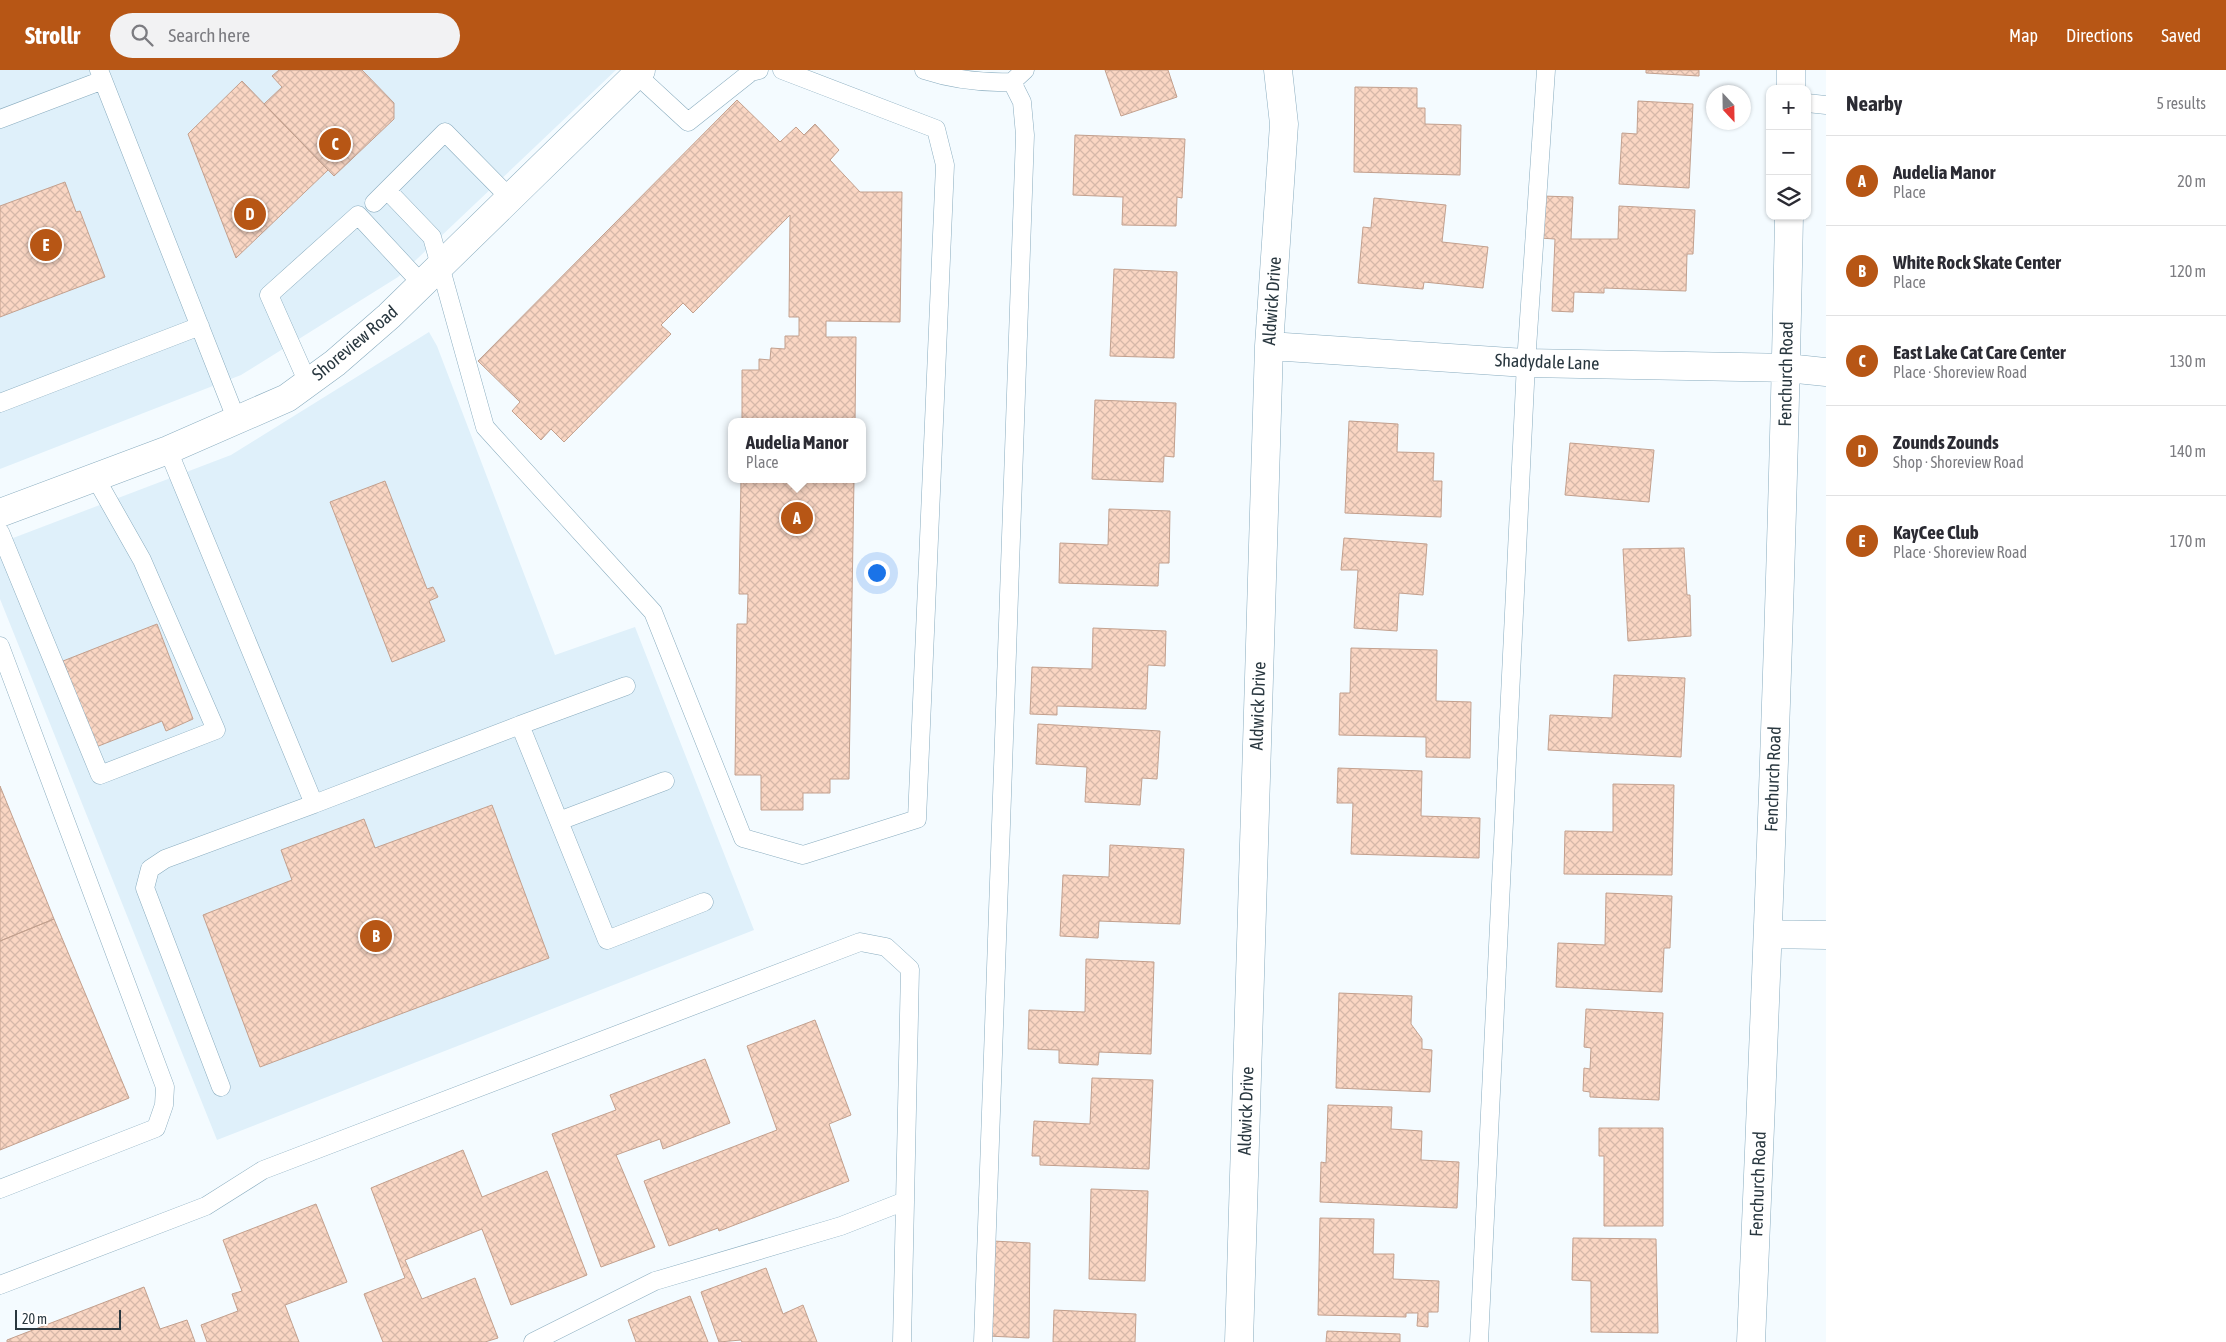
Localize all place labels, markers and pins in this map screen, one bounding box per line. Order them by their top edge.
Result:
pin: C [319,125,351,163]
pin: D [234,195,266,233]
pin: E [30,226,62,264]
pin: A [781,499,813,537]
pin: B [360,917,392,955]

